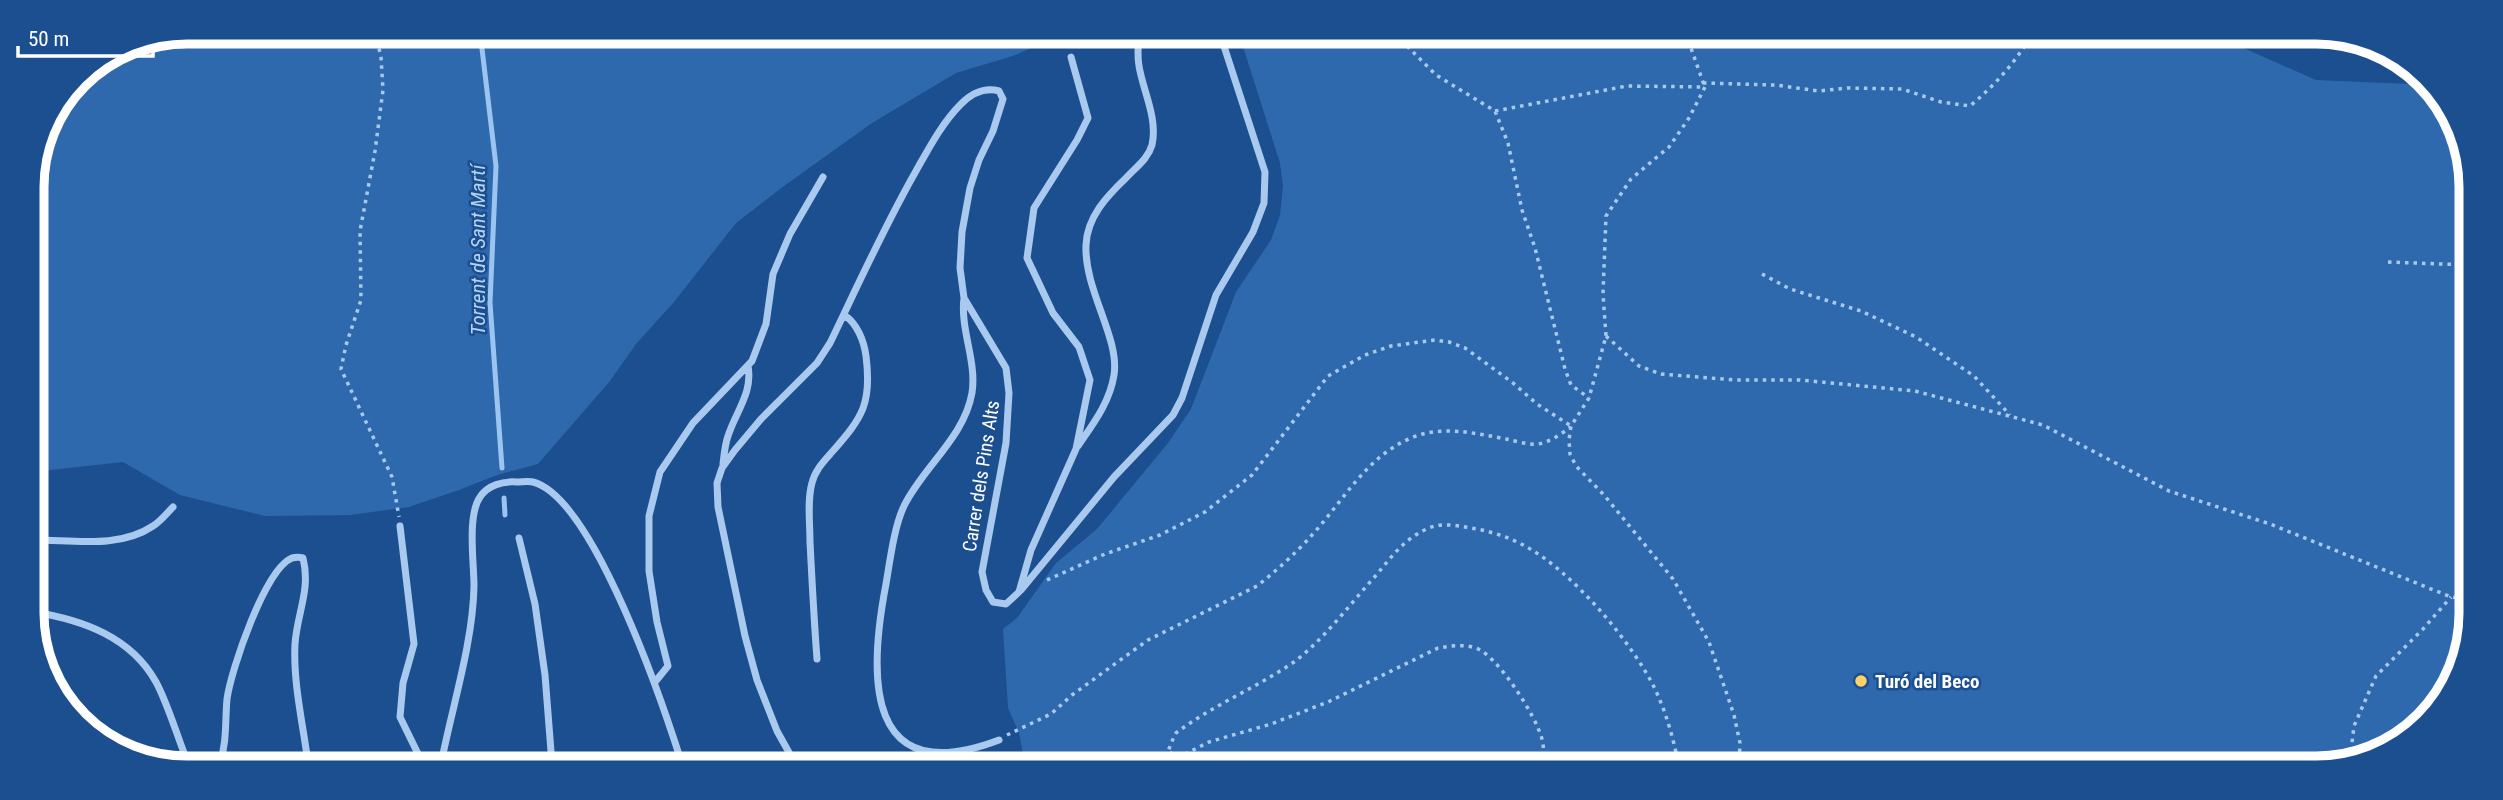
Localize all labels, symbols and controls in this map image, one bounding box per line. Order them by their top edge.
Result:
scale bar [18,14,152,58]
text: 50 m [28,27,69,51]
water label: Torrent de Sant Martí [466,162,490,335]
street label: Carrer dels Pins Alts [958,399,1004,553]
place label: Turó del Beco [1875,670,1979,693]
marker: Turó del Beco [1853,673,1869,689]

